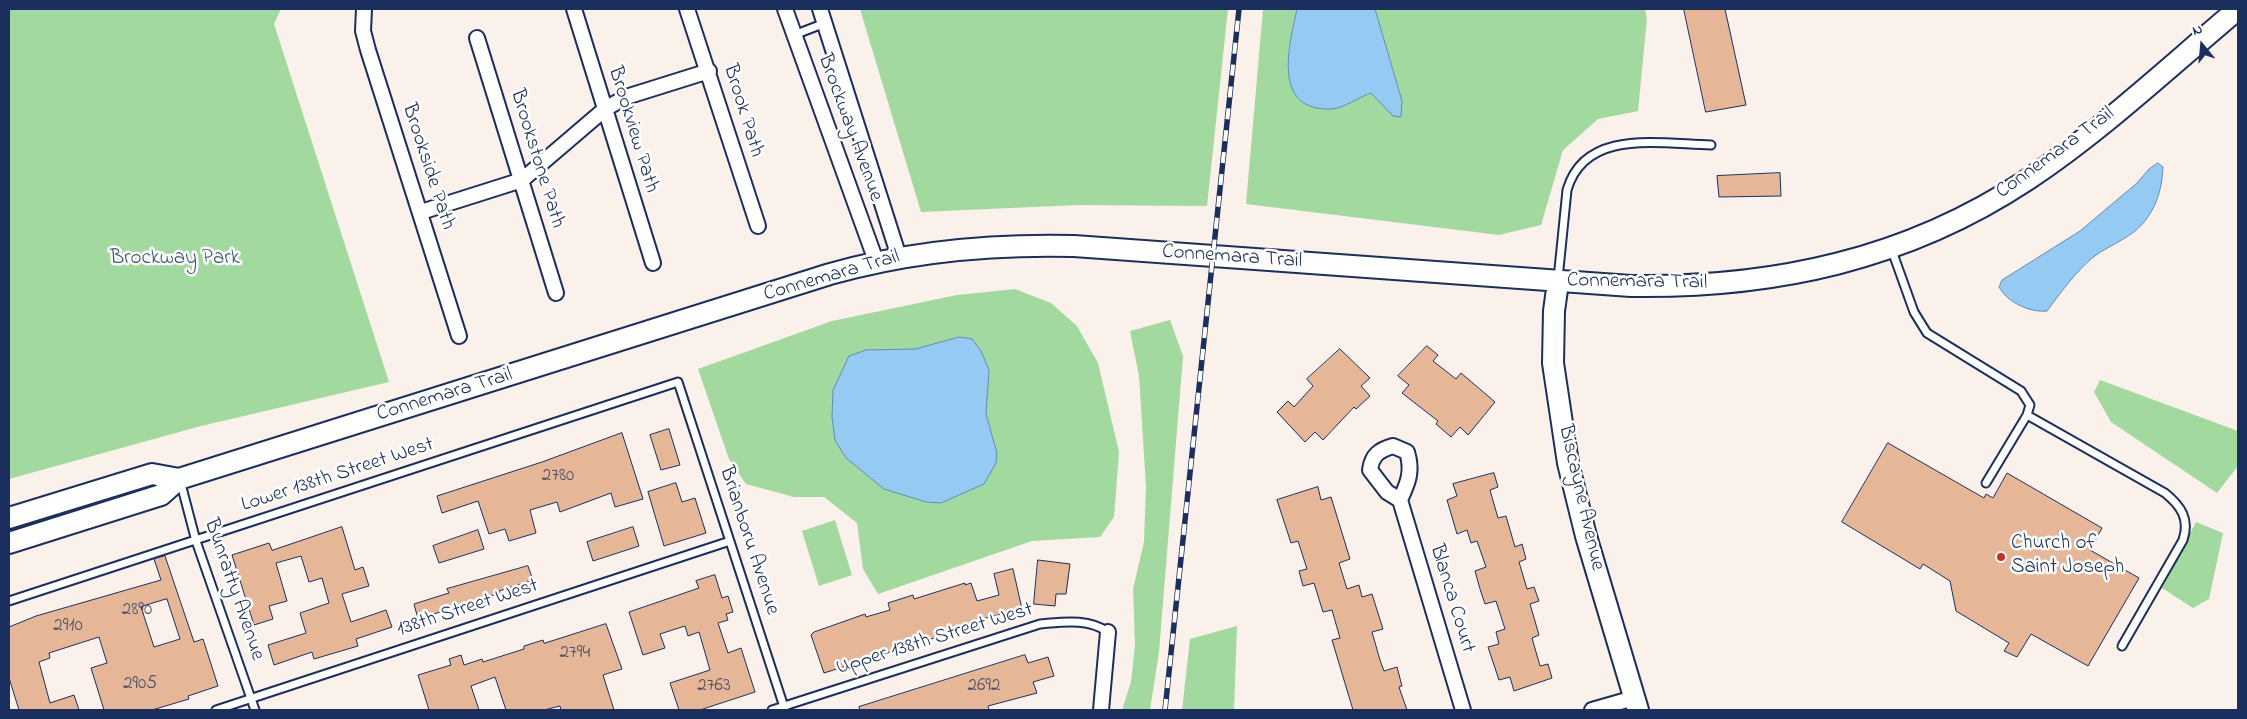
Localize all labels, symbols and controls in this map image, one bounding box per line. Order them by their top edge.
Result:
text: N [2190,19,2205,42]
north arrow [2177,20,2227,70]
street label: Brockway Avenue [811,51,887,205]
street label: Brook Path [716,62,768,160]
street label: Brookview Path [601,64,663,196]
street label: Brookstone Path [503,86,569,232]
street label: Brookside Path [395,101,459,233]
street label: Connemara Trail [1992,103,2120,205]
street label: Connemara Trail [1161,241,1303,275]
street label: Connemara Trail [761,246,903,308]
park label: Brockway Park [110,247,240,273]
street label: Connemara Trail [1567,269,1707,297]
street label: Connemara Trail [374,363,516,429]
street label: Biscayne Avenue [1551,423,1609,573]
street label: Lower 138th Street West [239,433,437,519]
street label: Brianboru Avenue [712,464,784,618]
house number: 2780 [542,466,574,488]
street label: Bunratty Avenue [197,516,269,664]
place label: Church of Saint Joseph [2011,532,2124,582]
street label: Blanca Court [1423,542,1479,656]
marker: Church of Saint Joseph [1995,551,2007,563]
street label: 138th Street West [394,574,542,644]
street label: Upper 138th Street West [834,598,1036,682]
house number: 2890 [122,600,152,622]
house number: 2910 [53,616,83,638]
house number: 2794 [560,643,590,665]
house number: 2905 [123,674,157,696]
house number: 2763 [697,676,731,698]
house number: 2692 [968,676,1000,698]

